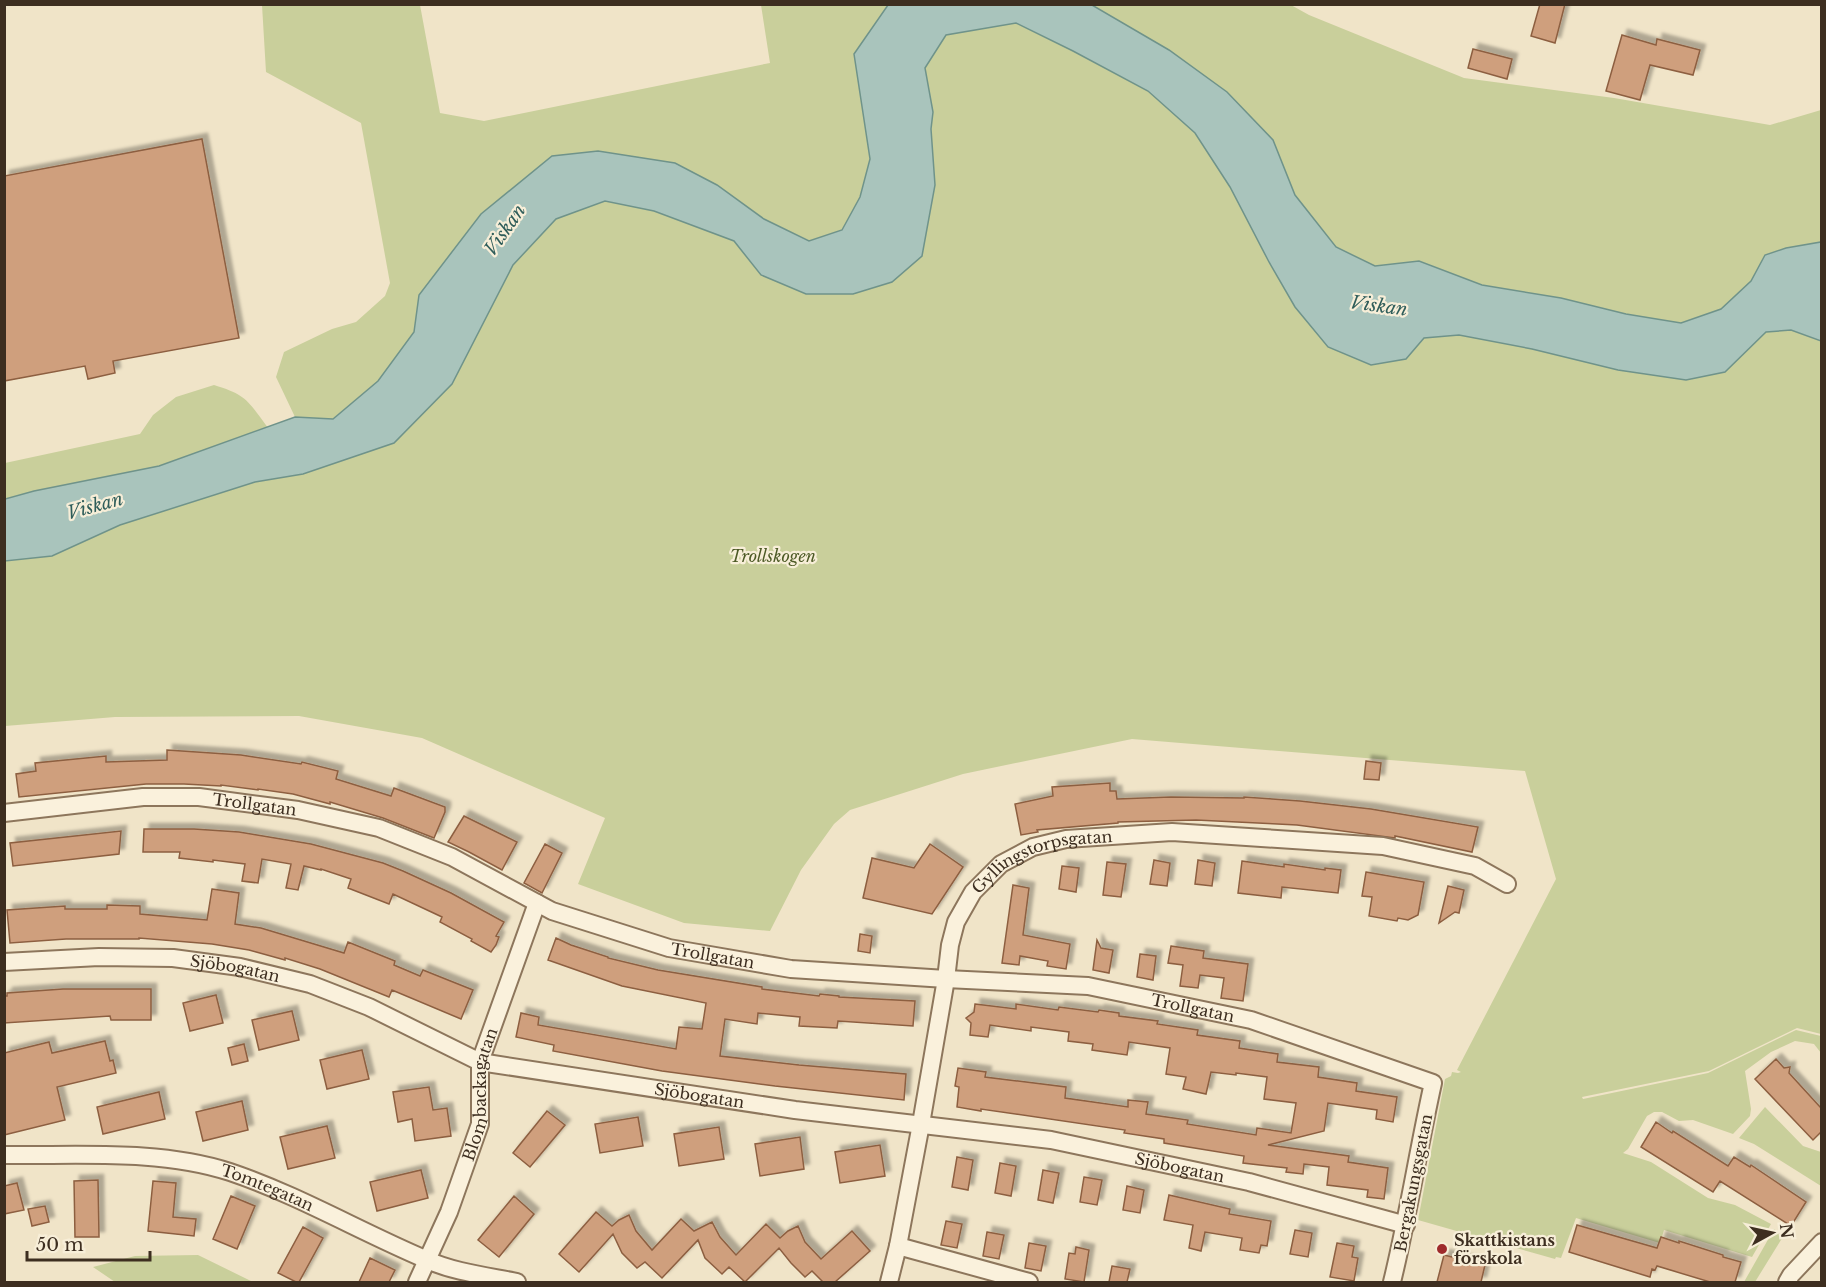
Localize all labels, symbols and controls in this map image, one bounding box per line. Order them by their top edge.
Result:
water label: Viskan [480,200,530,260]
water label: Viskan [1349,291,1409,321]
water label: Viskan [65,488,125,524]
park label: Trollskogen [730,546,816,566]
street label: Trollgatan [211,789,298,820]
street label: Gyllingstorpsgatan [967,826,1113,898]
street label: Trollgatan [669,939,756,973]
street label: Sjöbogatan [189,950,282,986]
street label: Trollgatan [1149,989,1236,1026]
street label: Blombackagatan [458,1025,502,1164]
street label: Sjöbogatan [653,1079,746,1112]
street label: Bergakungsgatan [1390,1112,1436,1254]
street label: Sjöbogatan [1133,1148,1226,1187]
street label: Tomtegatan [219,1160,317,1215]
north arrow [1742,1203,1802,1263]
text: N [1776,1222,1798,1240]
scale bar [27,1224,150,1262]
place label: Skattkistans förskola [1454,1230,1555,1268]
text: 50 m [36,1234,84,1256]
marker: Skattkistans förskola [1435,1242,1449,1256]

